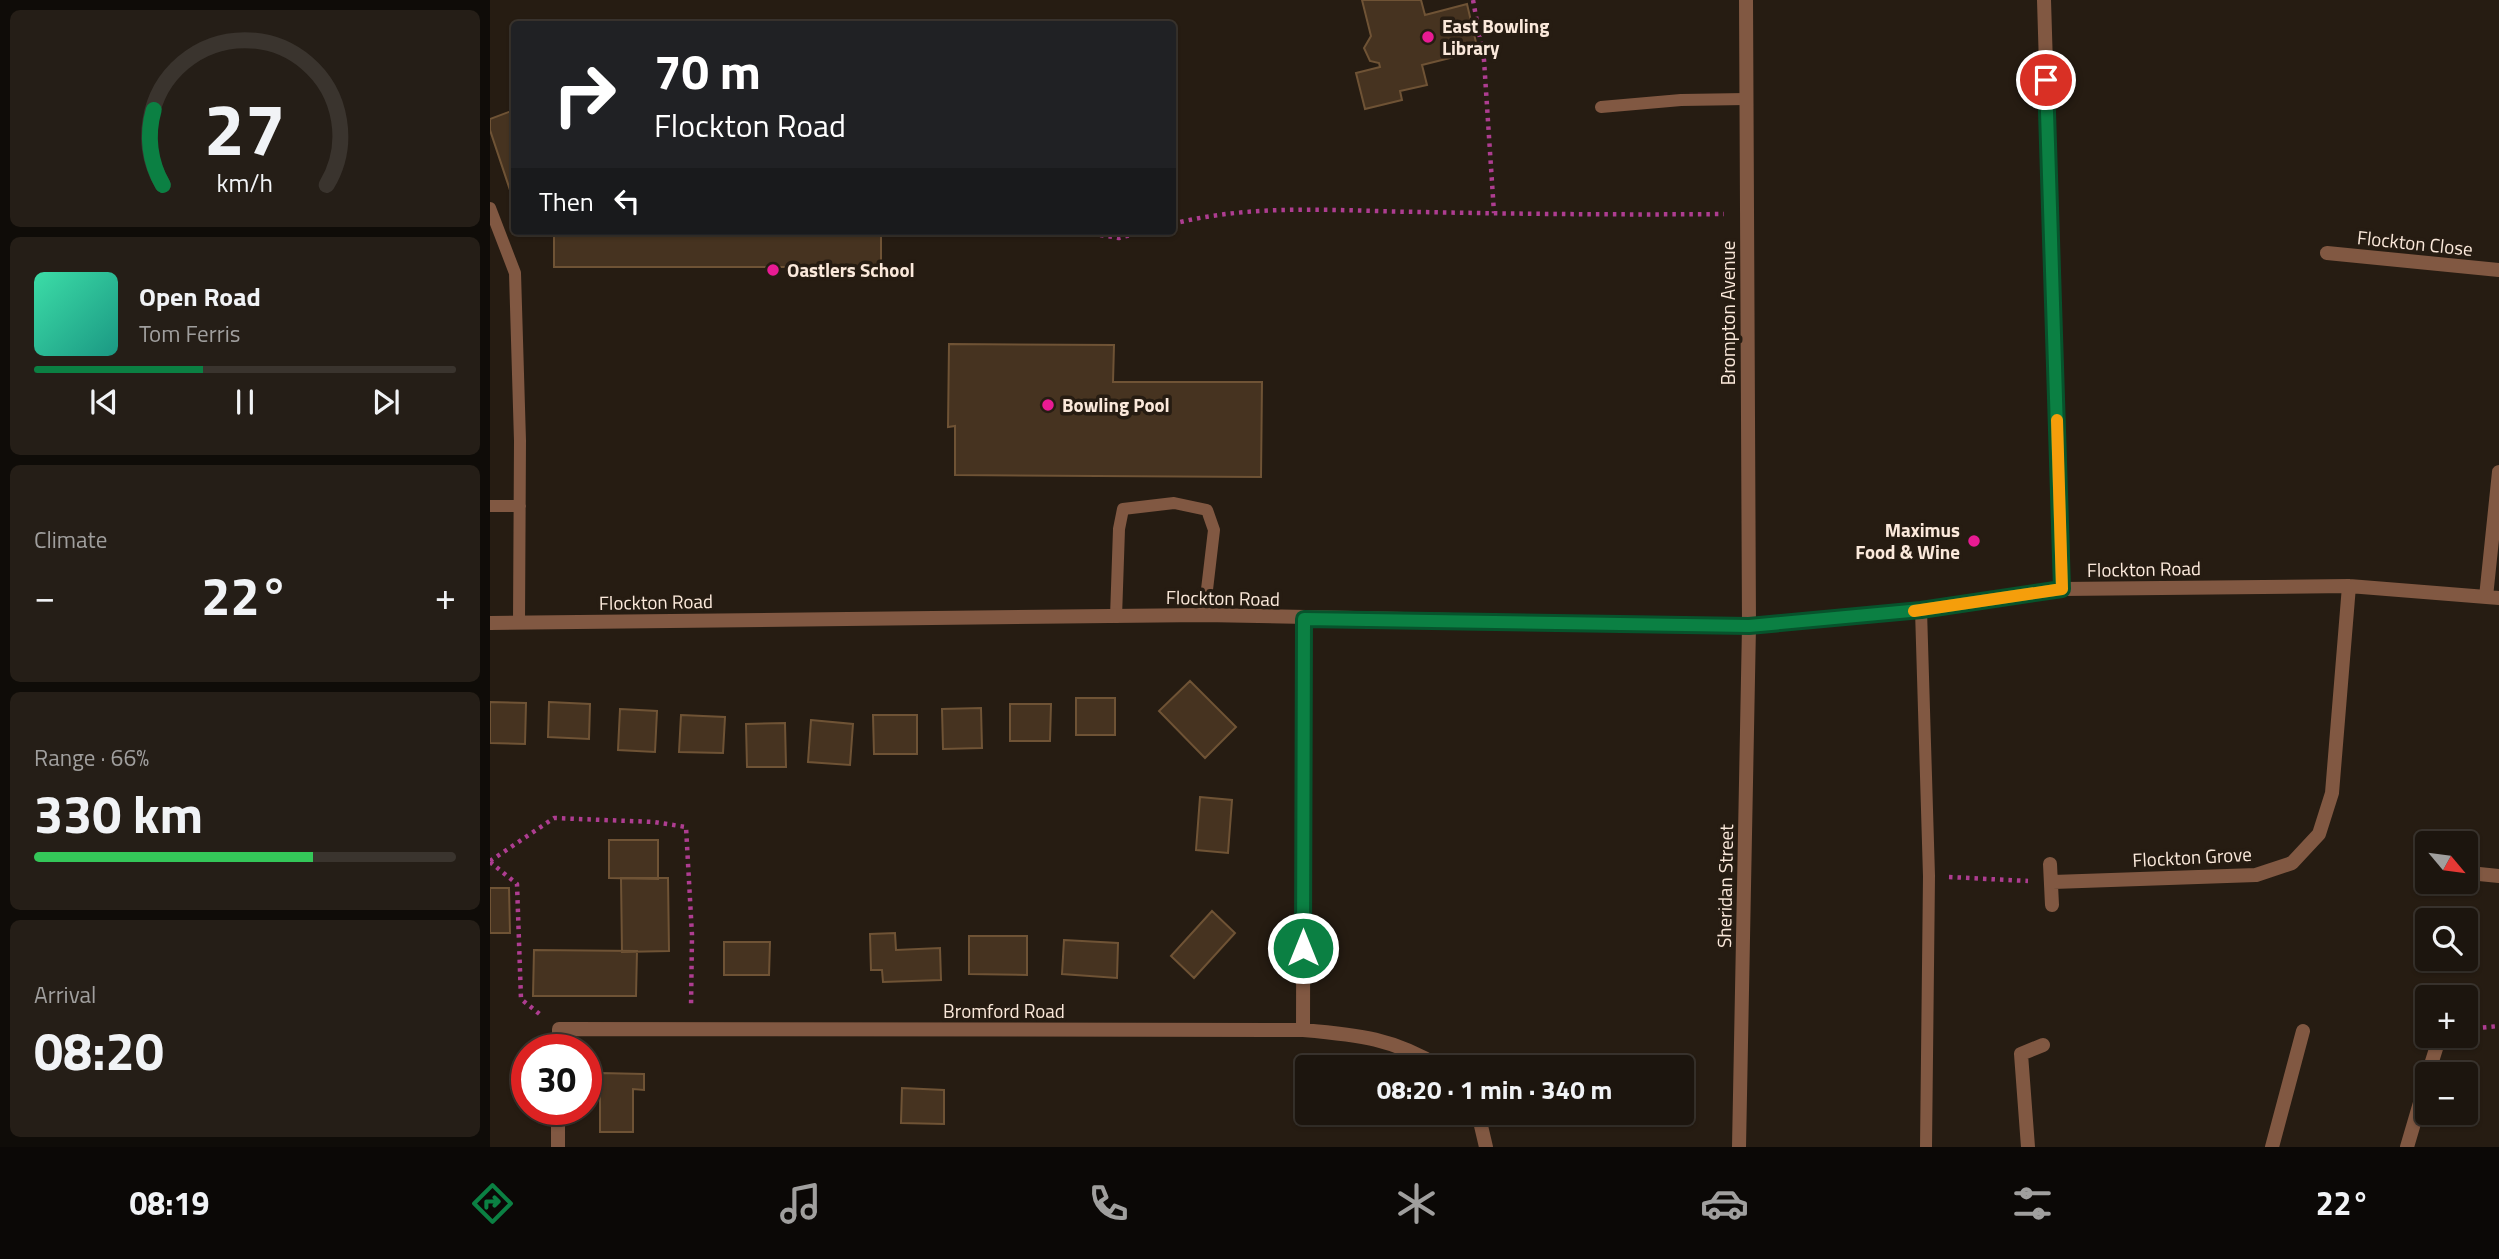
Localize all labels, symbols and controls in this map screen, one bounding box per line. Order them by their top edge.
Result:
place label: East Bowling Library [1442,11,1549,62]
marker: East Bowling Library [1420,29,1436,45]
text: 70 m [654,33,761,108]
icon: right [539,49,630,140]
pin [2016,50,2076,110]
icon: arrive [2027,61,2065,99]
text: 27 [204,73,286,183]
text: Flockton Road [654,101,846,149]
text: km/h [217,164,273,202]
text: Then [539,182,594,221]
icon: left [608,182,646,220]
street label: Flockton Close [2356,222,2474,263]
street label: Brompton Avenue [1713,241,1742,385]
place label: Oastlers School [787,255,915,284]
marker: Oastlers School [765,262,781,278]
text: Open Road [139,277,261,316]
text: Tom Ferris [139,316,240,351]
icon: previous [85,383,123,421]
icon: pause [226,383,264,421]
icon: next [367,383,405,421]
place label: Bowling Pool [1062,390,1170,419]
marker: Bowling Pool [1040,397,1056,413]
place label: Maximus Food & Wine [1855,515,1960,566]
text: Climate [34,522,107,557]
marker: Maximus Food & Wine [1966,533,1982,549]
street label: Flockton Road [2087,553,2201,584]
text: 22° [201,556,289,635]
text: − [34,567,55,625]
text: + [435,567,456,625]
street label: Flockton Road [1166,582,1280,613]
street label: Flockton Road [599,586,713,617]
text: Range · 66% [34,740,149,775]
text: 330 km [34,774,203,853]
street label: Sheridan Street [1709,824,1740,948]
north arrow [2415,831,2478,894]
map controls [2415,831,2478,1125]
street label: Flockton Grove [2132,839,2252,874]
button: search [2415,908,2478,971]
position arrow [1266,911,1340,985]
text: Arrival [34,977,96,1012]
button: + [2415,985,2478,1048]
street label: Bromford Road [943,996,1065,1025]
text: 08:20 [34,1011,164,1090]
speed limit sign: 30 [511,1034,602,1125]
button: − [2415,1062,2478,1125]
text: 08:20 · 1 min · 340 m [1377,1070,1612,1109]
text: 08:19 [129,1179,209,1227]
icon: directions [468,1179,517,1228]
icon: music [776,1179,825,1228]
icon: phone [1084,1179,1133,1228]
icon: climate [1392,1179,1441,1228]
icon: car [1700,1179,1749,1228]
icon: filters [2008,1179,2057,1228]
text: 22° [2316,1179,2369,1227]

